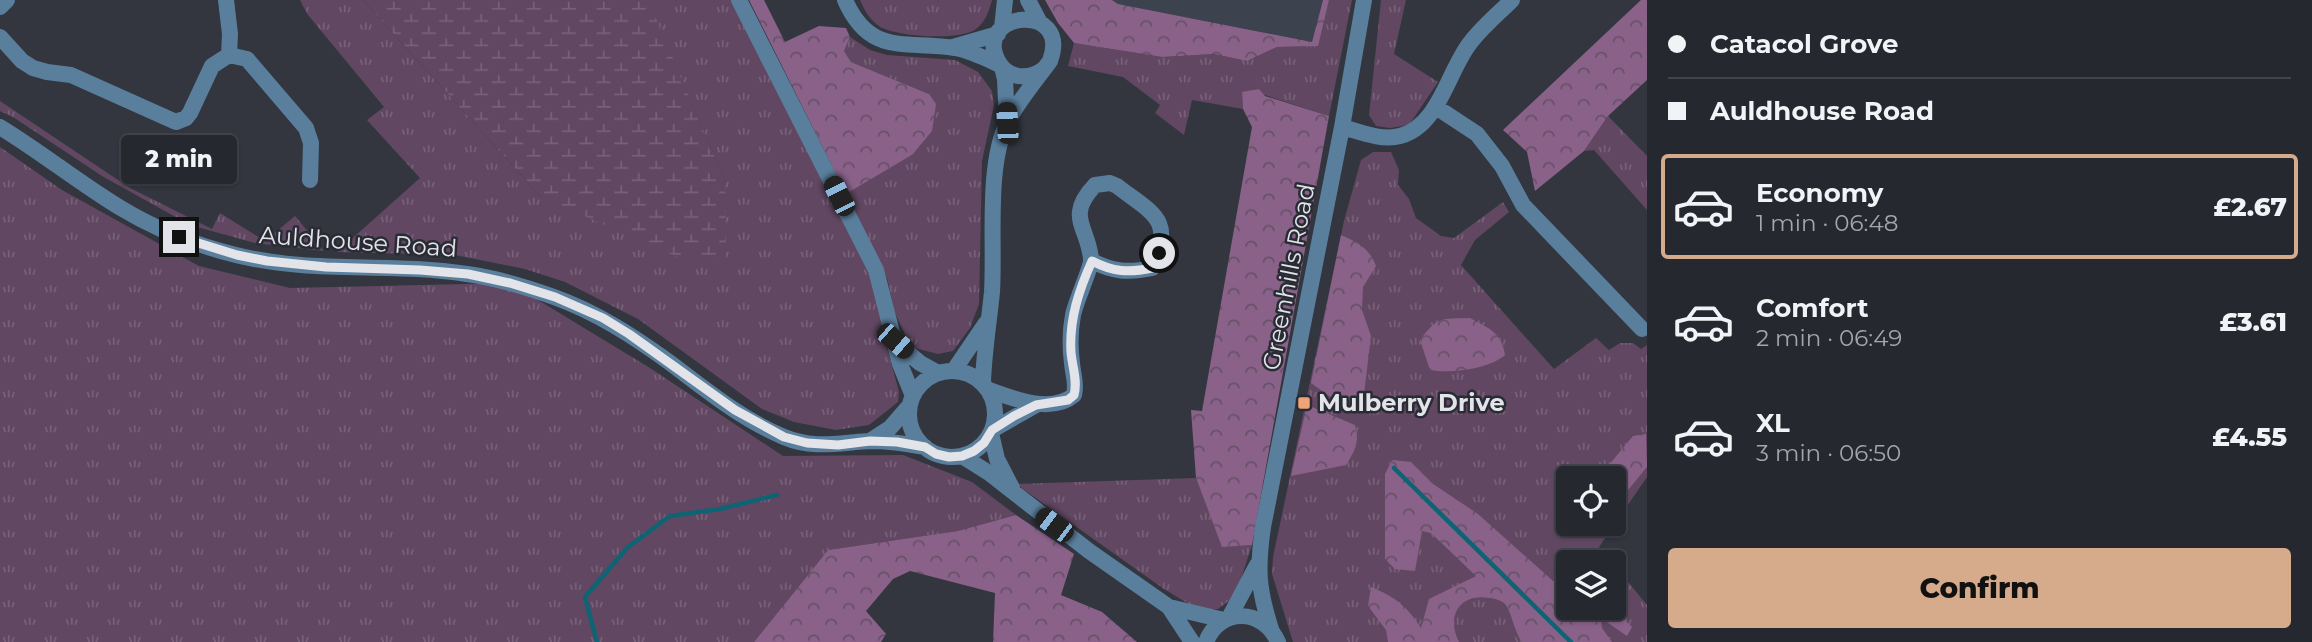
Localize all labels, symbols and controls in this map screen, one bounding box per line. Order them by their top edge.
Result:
text: Catacol Grove [1710,28,1898,60]
text: Auldhouse Road [1710,95,1934,127]
car [996,101,1019,145]
callout: 2 min [121,135,237,184]
text: 2 min [145,145,213,173]
car [821,173,858,219]
icon: car [1672,175,1735,238]
text: Economy [1756,177,1883,209]
street label: Greenhills Road [1256,181,1321,373]
text: £2.67 [2213,191,2287,223]
text: 1 min · 06:48 [1756,209,1899,237]
street label: Auldhouse Road [258,220,458,263]
route end [163,221,195,253]
route start [1143,237,1175,269]
icon: car [1672,290,1735,353]
text: Comfort [1756,292,1868,324]
text: £3.61 [2219,306,2287,338]
car [873,319,918,363]
text: 2 min · 06:49 [1756,324,1902,352]
place label: Mulberry Drive [1318,388,1505,417]
marker: Mulberry Drive [1296,395,1312,411]
icon: car [1672,405,1735,468]
text: XL [1756,407,1790,439]
text: £4.55 [2212,421,2287,453]
text: 3 min · 06:50 [1756,439,1901,467]
map controls [1556,466,1626,620]
button: locate [1556,466,1626,536]
car [1031,504,1078,546]
button: Confirm [1668,548,2291,628]
button: layers [1556,550,1626,620]

